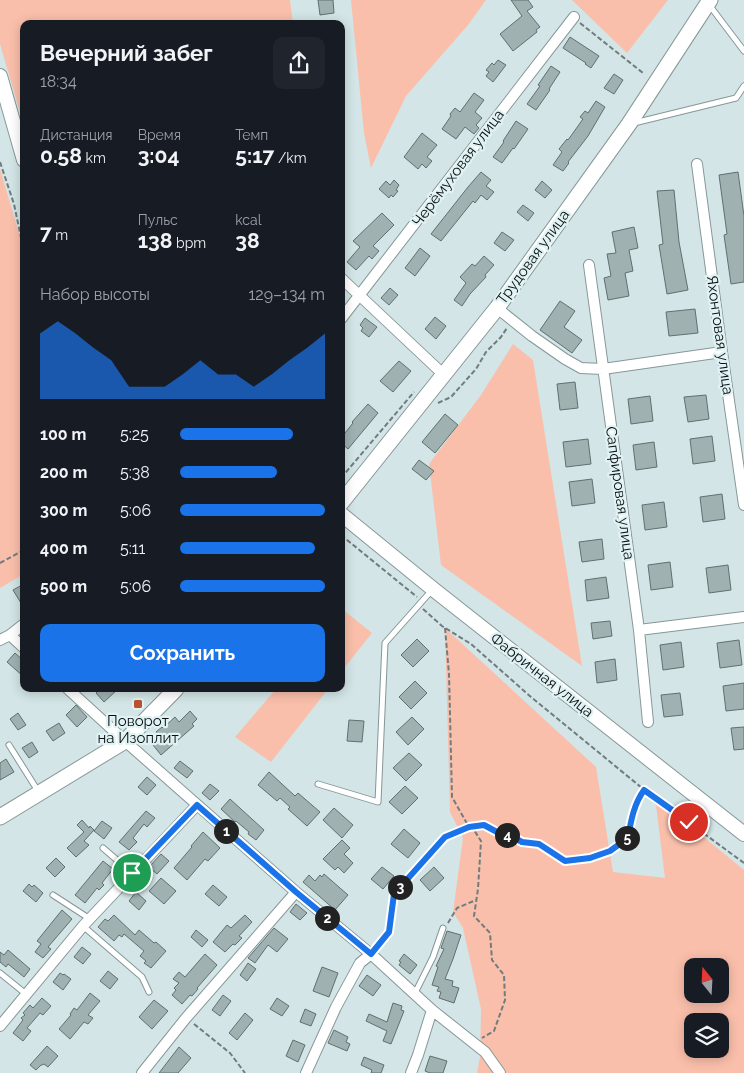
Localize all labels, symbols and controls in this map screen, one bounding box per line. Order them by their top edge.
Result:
button: share [273,37,325,89]
text: Вечерний забег [40,40,213,66]
text: 18:34 [40,72,77,91]
street label: Черёмуховая улица [408,106,508,230]
text: Дистанция [40,127,113,143]
text: Время [138,127,181,143]
text: Темп [235,127,268,143]
text: 0.58 [40,143,82,168]
text: 3:04 [138,143,179,168]
text: 5:17 [235,143,274,168]
text: km [82,150,106,166]
text: /km [274,150,307,166]
street label: Трудовая улица [493,206,573,308]
text: Пульс [138,212,178,228]
text: kcal [235,212,262,228]
text: 7 [40,220,52,245]
text: m [52,227,68,243]
text: 138 [138,228,172,253]
text: 38 [235,228,260,253]
text: bpm [172,235,206,251]
street label: Яхонтовая улица [703,274,737,396]
text: Набор высоты [40,285,150,304]
text: 129–134 m [249,285,325,304]
text: 100 m [40,425,86,444]
text: 5:25 [120,425,149,444]
street label: Сапфировая улица [602,425,638,561]
text: 200 m [40,463,87,482]
text: 5:38 [120,463,150,482]
text: 300 m [40,501,87,520]
text: 5:06 [120,501,151,520]
text: 400 m [40,539,88,558]
text: 5:11 [120,539,145,558]
text: 500 m [40,577,87,596]
text: 5:06 [120,577,151,596]
button: Сохранить [40,624,325,682]
street label: Фабричная улица [487,629,597,721]
marker: Поворот на Изоплит [132,698,144,710]
place label: Поворот на Изоплит [97,712,179,747]
pin [668,801,710,843]
icon: check [675,808,703,836]
pin: 1 [214,818,238,844]
pin: 4 [494,822,520,848]
text: 1 [223,823,230,839]
pin: 5 [614,826,640,850]
text: 4 [504,827,512,843]
text: 5 [624,830,631,846]
pin [111,852,153,894]
icon: arrive [118,859,146,887]
pin: 3 [388,874,412,900]
text: 3 [397,879,404,895]
pin: 2 [314,906,340,930]
text: 2 [324,910,331,926]
north arrow [684,958,729,1002]
map controls [684,958,729,1058]
button: layers [684,1013,729,1058]

